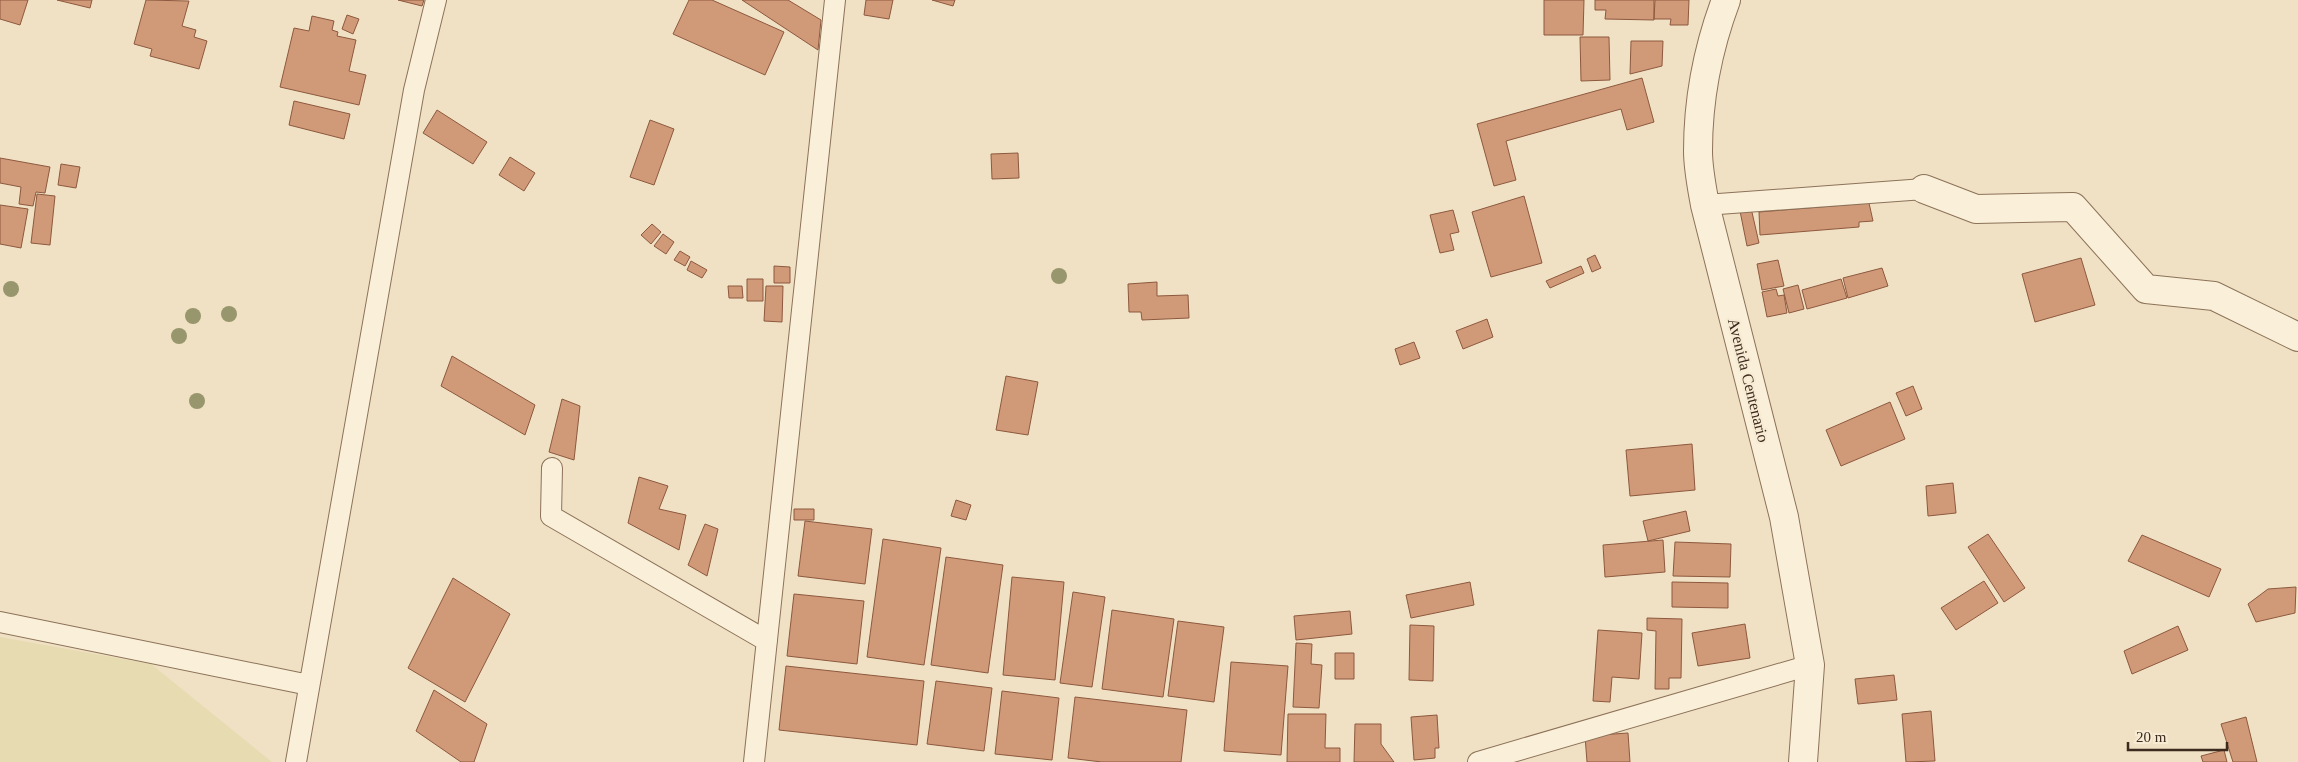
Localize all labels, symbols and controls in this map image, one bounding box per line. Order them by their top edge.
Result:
street label: Avenida Centenario [1725,316,1772,444]
scale bar [2128,720,2227,752]
text: 20 m [2136,729,2167,745]

